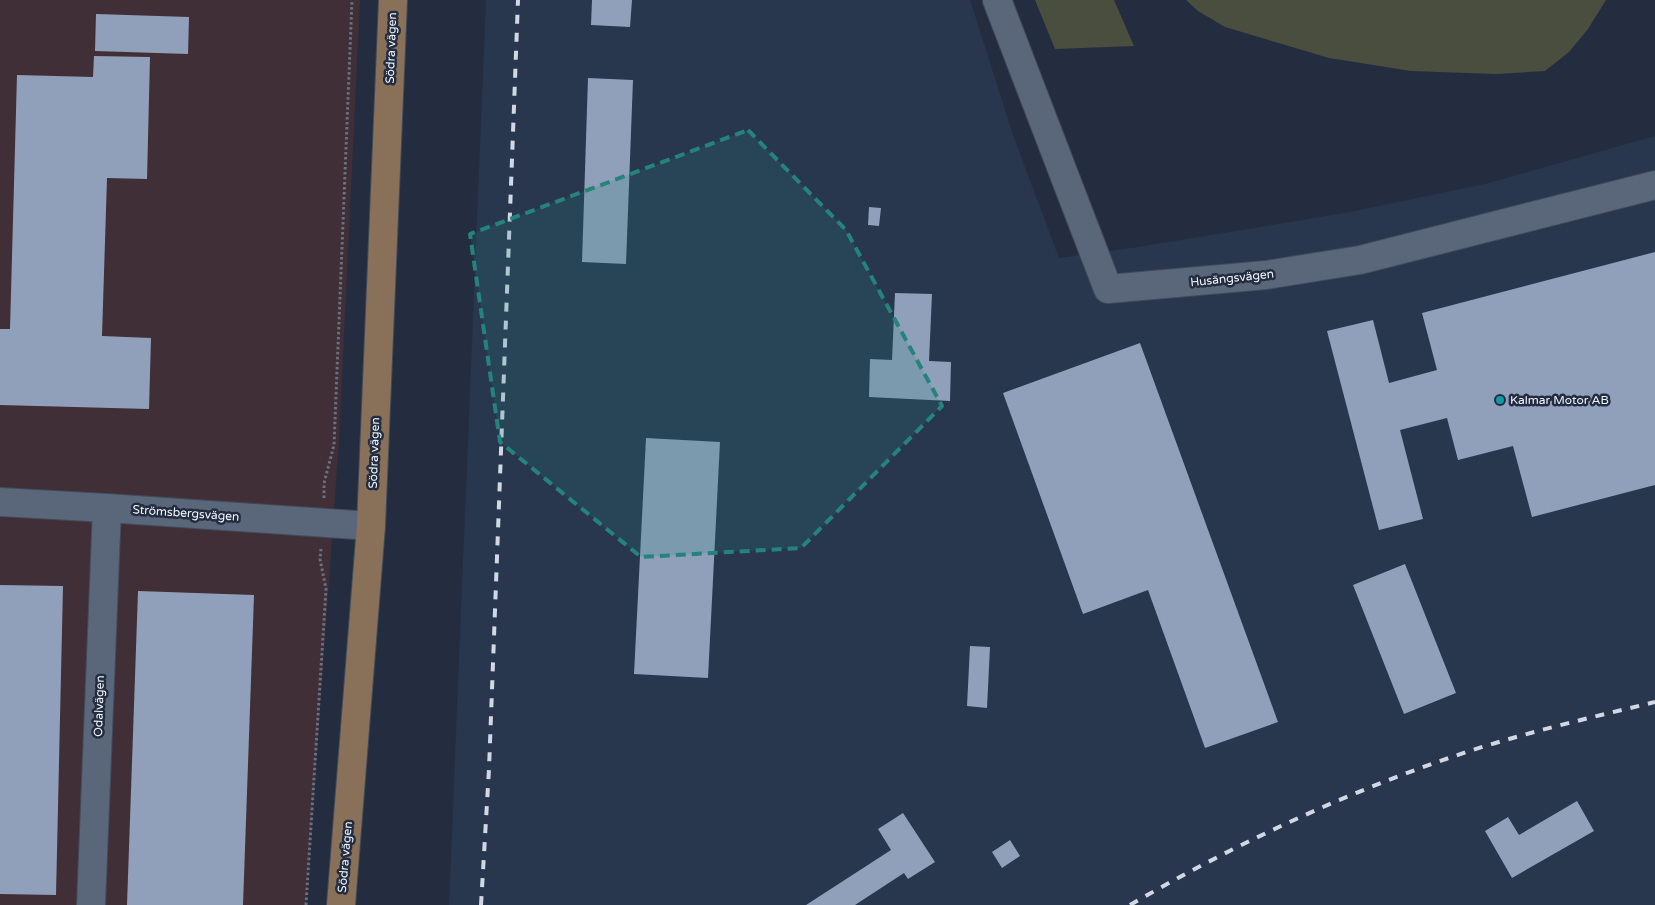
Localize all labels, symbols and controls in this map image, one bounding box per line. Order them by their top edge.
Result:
street label: Södra vägen [383,12,399,84]
street label: Husängsvägen [1189,267,1275,289]
place label: Kalmar Motor AB [1510,393,1609,407]
marker: Kalmar Motor AB [1494,394,1506,406]
street label: Södra vägen [366,417,382,489]
street label: Strömsbergsvägen [132,502,240,524]
street label: Odalvägen [91,675,107,737]
street label: Södra vägen [335,821,355,893]

